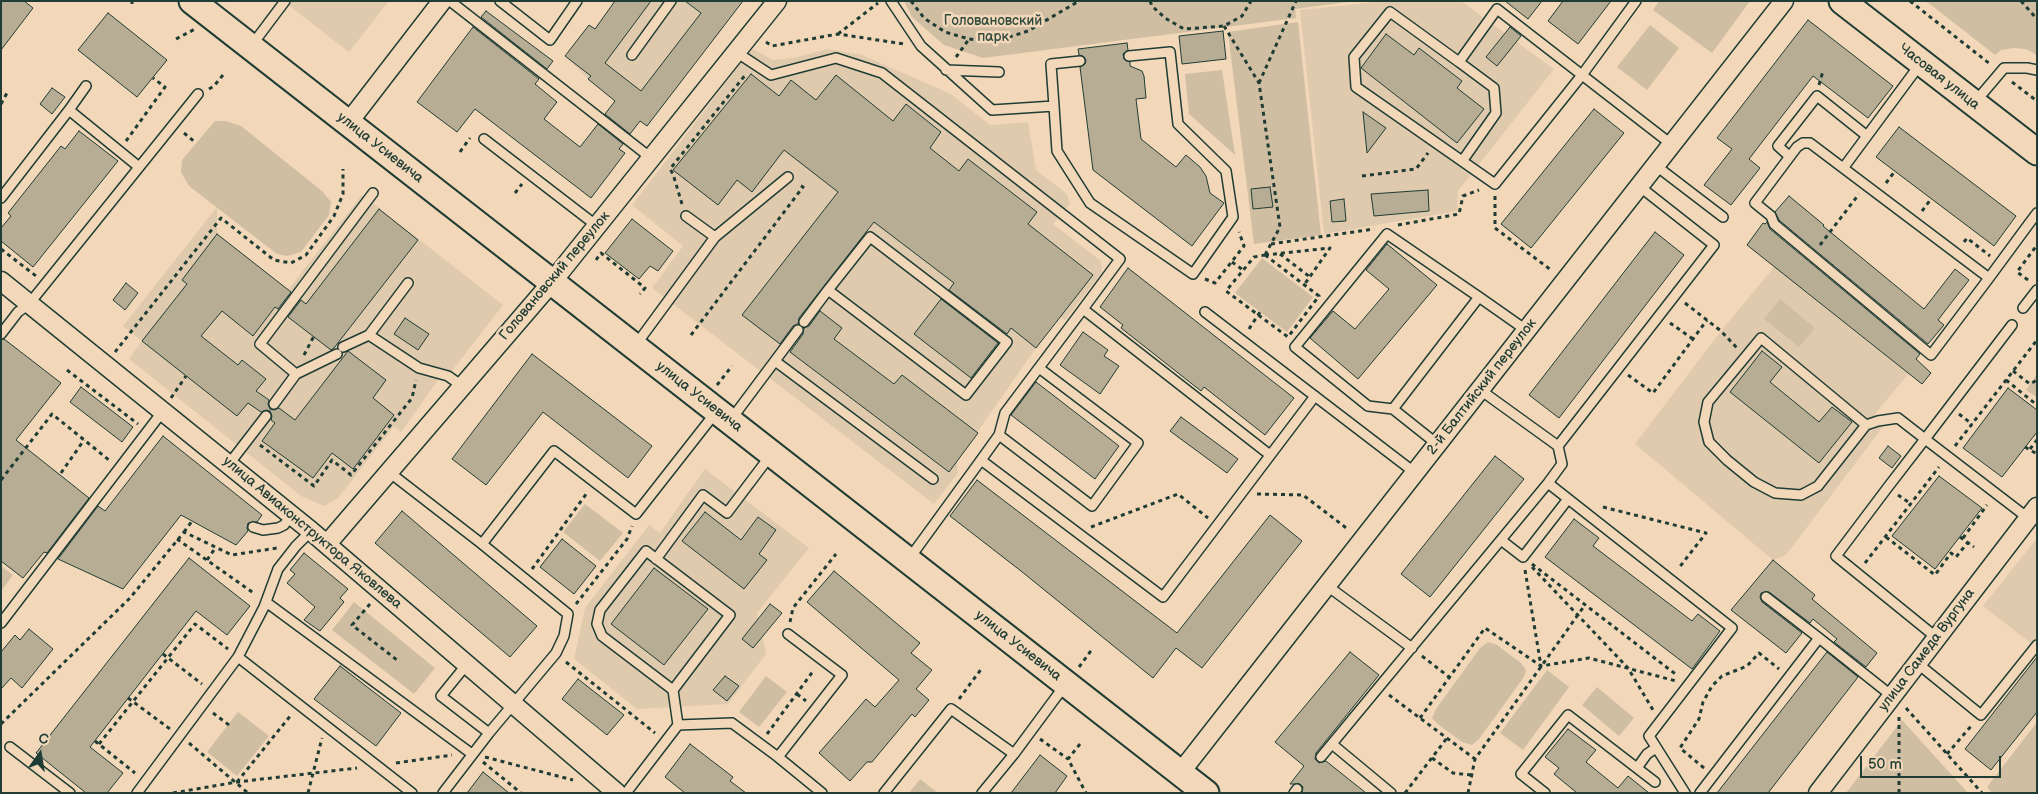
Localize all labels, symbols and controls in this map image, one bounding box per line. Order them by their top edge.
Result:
park label: Головановский парк [944,13,1042,46]
street label: Часовая улица [1895,40,1983,114]
street label: улица Усиевича [334,109,426,187]
street label: Головановский переулок [496,208,614,344]
street label: 2-й Балтийский переулок [1424,316,1540,458]
street label: улица Усиевича [653,358,745,436]
street label: улица Авиаконструктора Яковлева [219,453,405,613]
street label: улица Самеда Вургуна [1875,585,1979,715]
street label: улица Усиевича [972,607,1064,685]
north arrow [15,729,65,779]
text: С [37,730,50,748]
scale bar [1863,746,2004,778]
text: 50 m [1868,755,1902,774]

